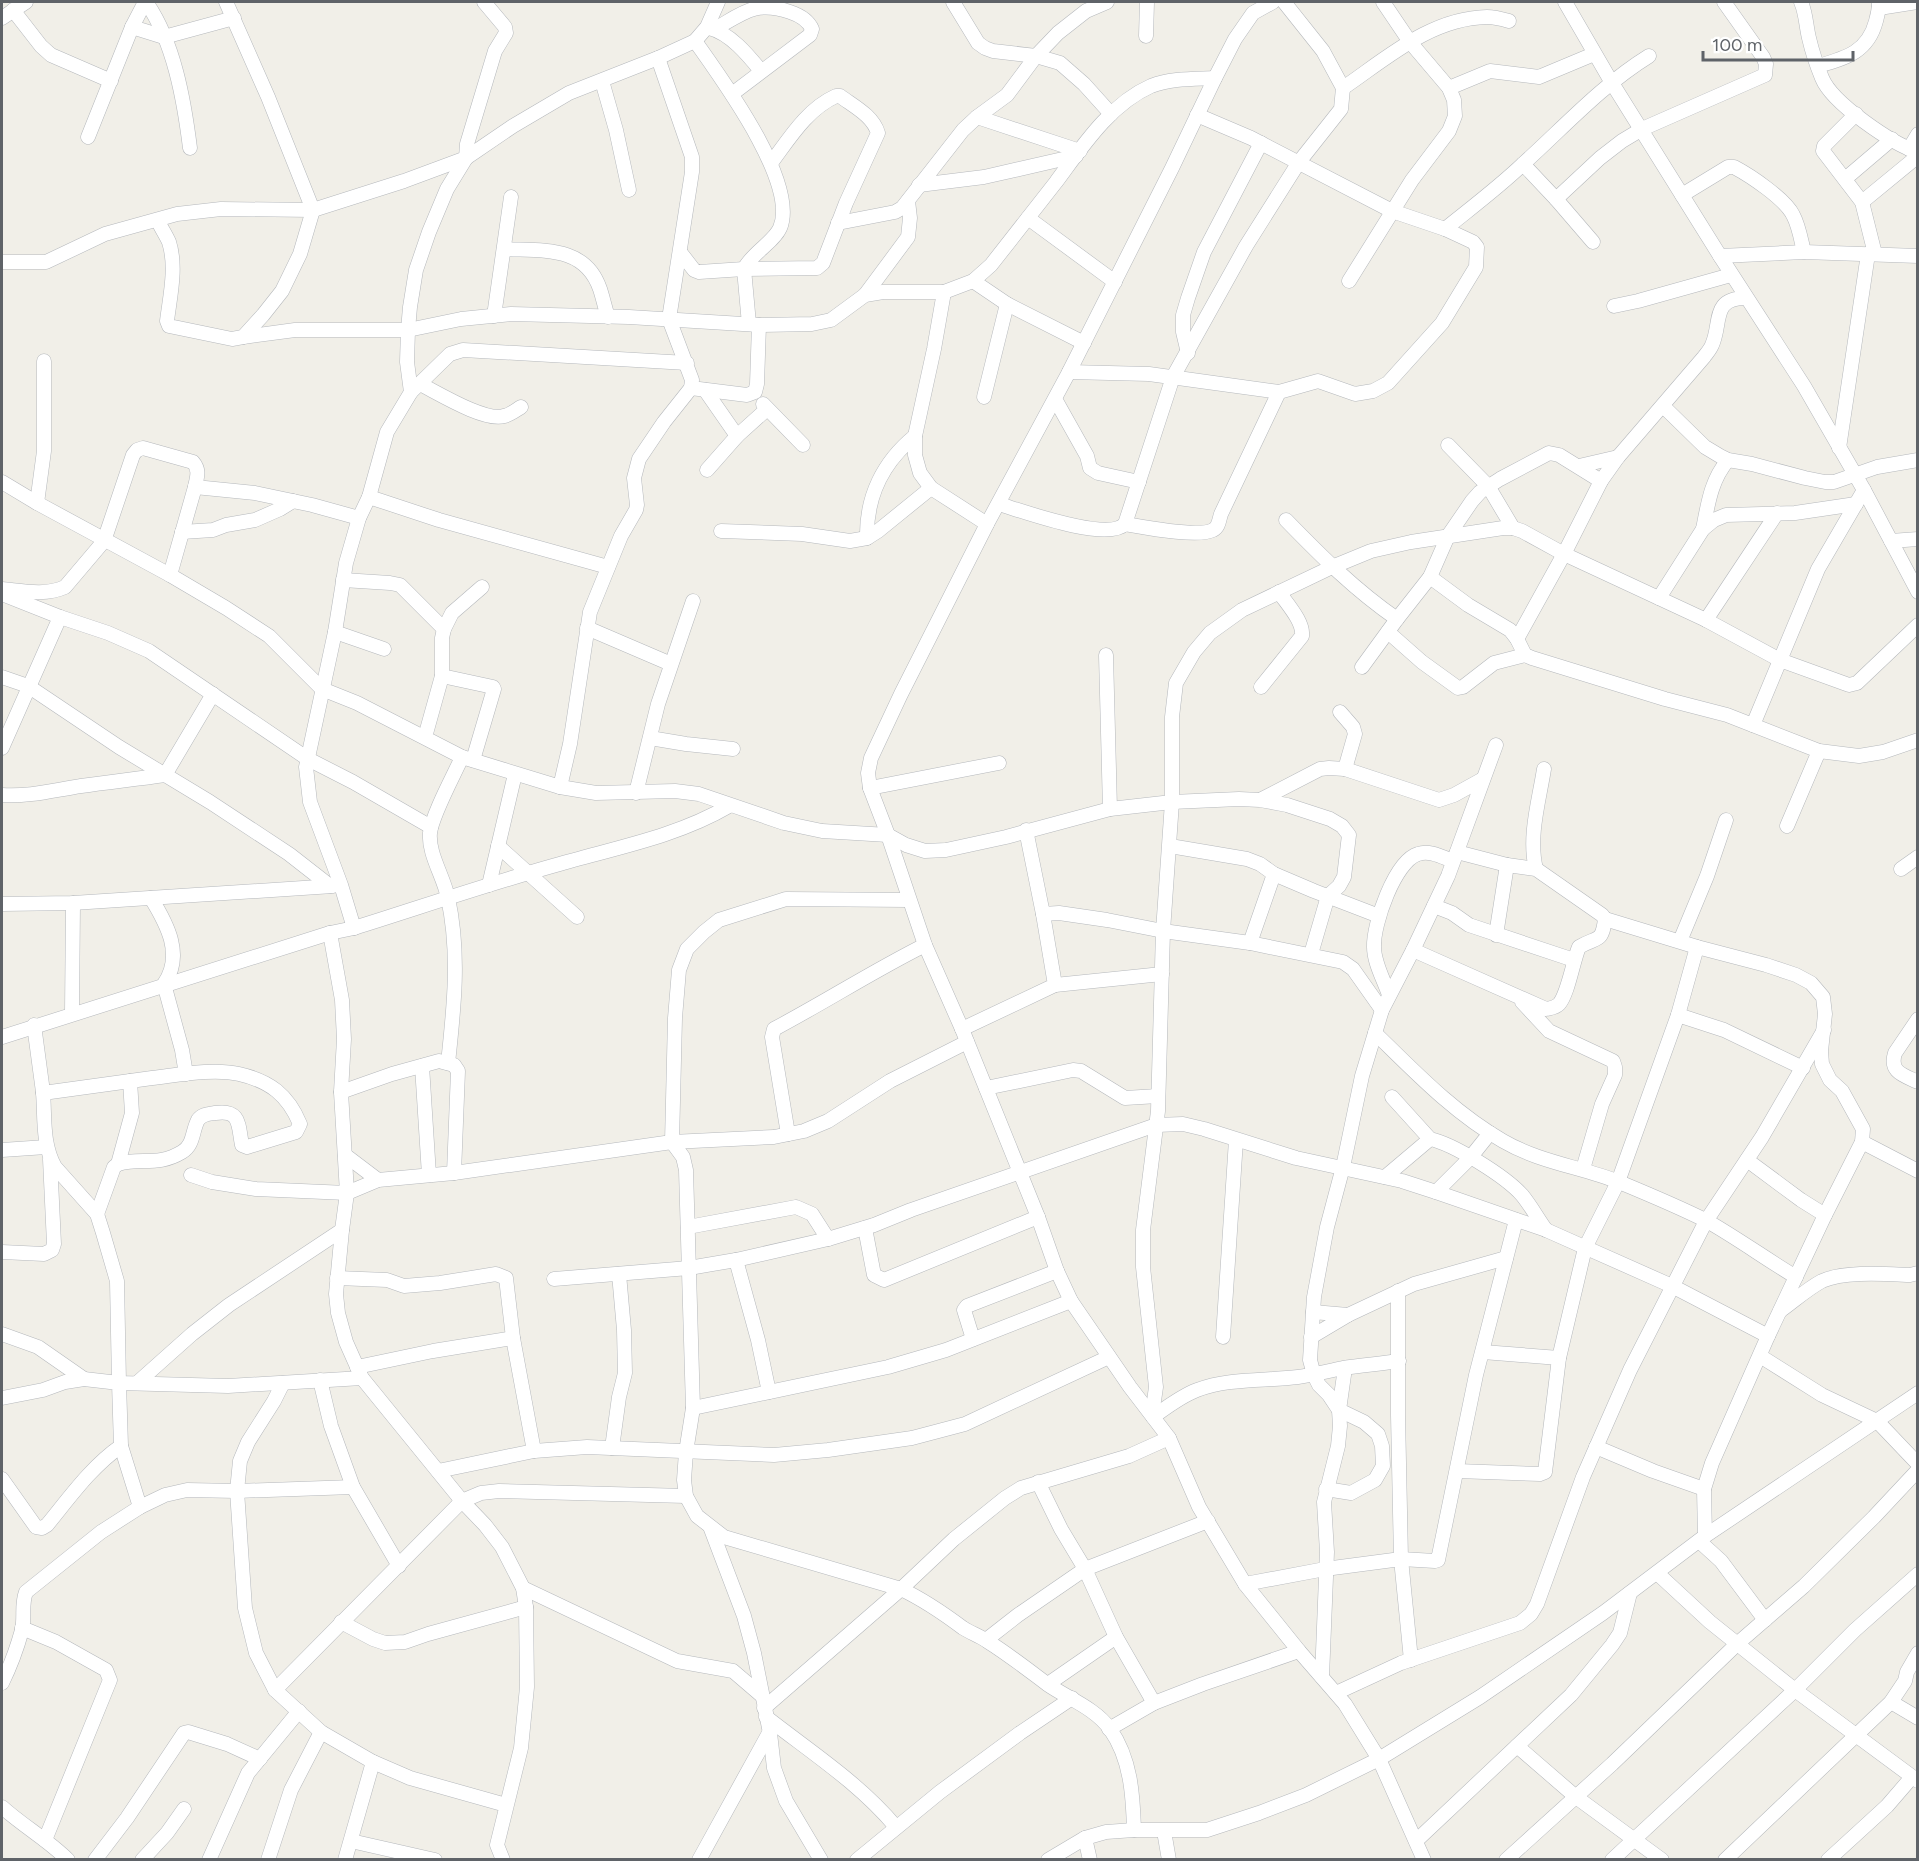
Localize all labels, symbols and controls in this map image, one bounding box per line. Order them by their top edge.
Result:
scale bar [1703,24,1853,62]
text: 100 m [1712,34,1762,56]

